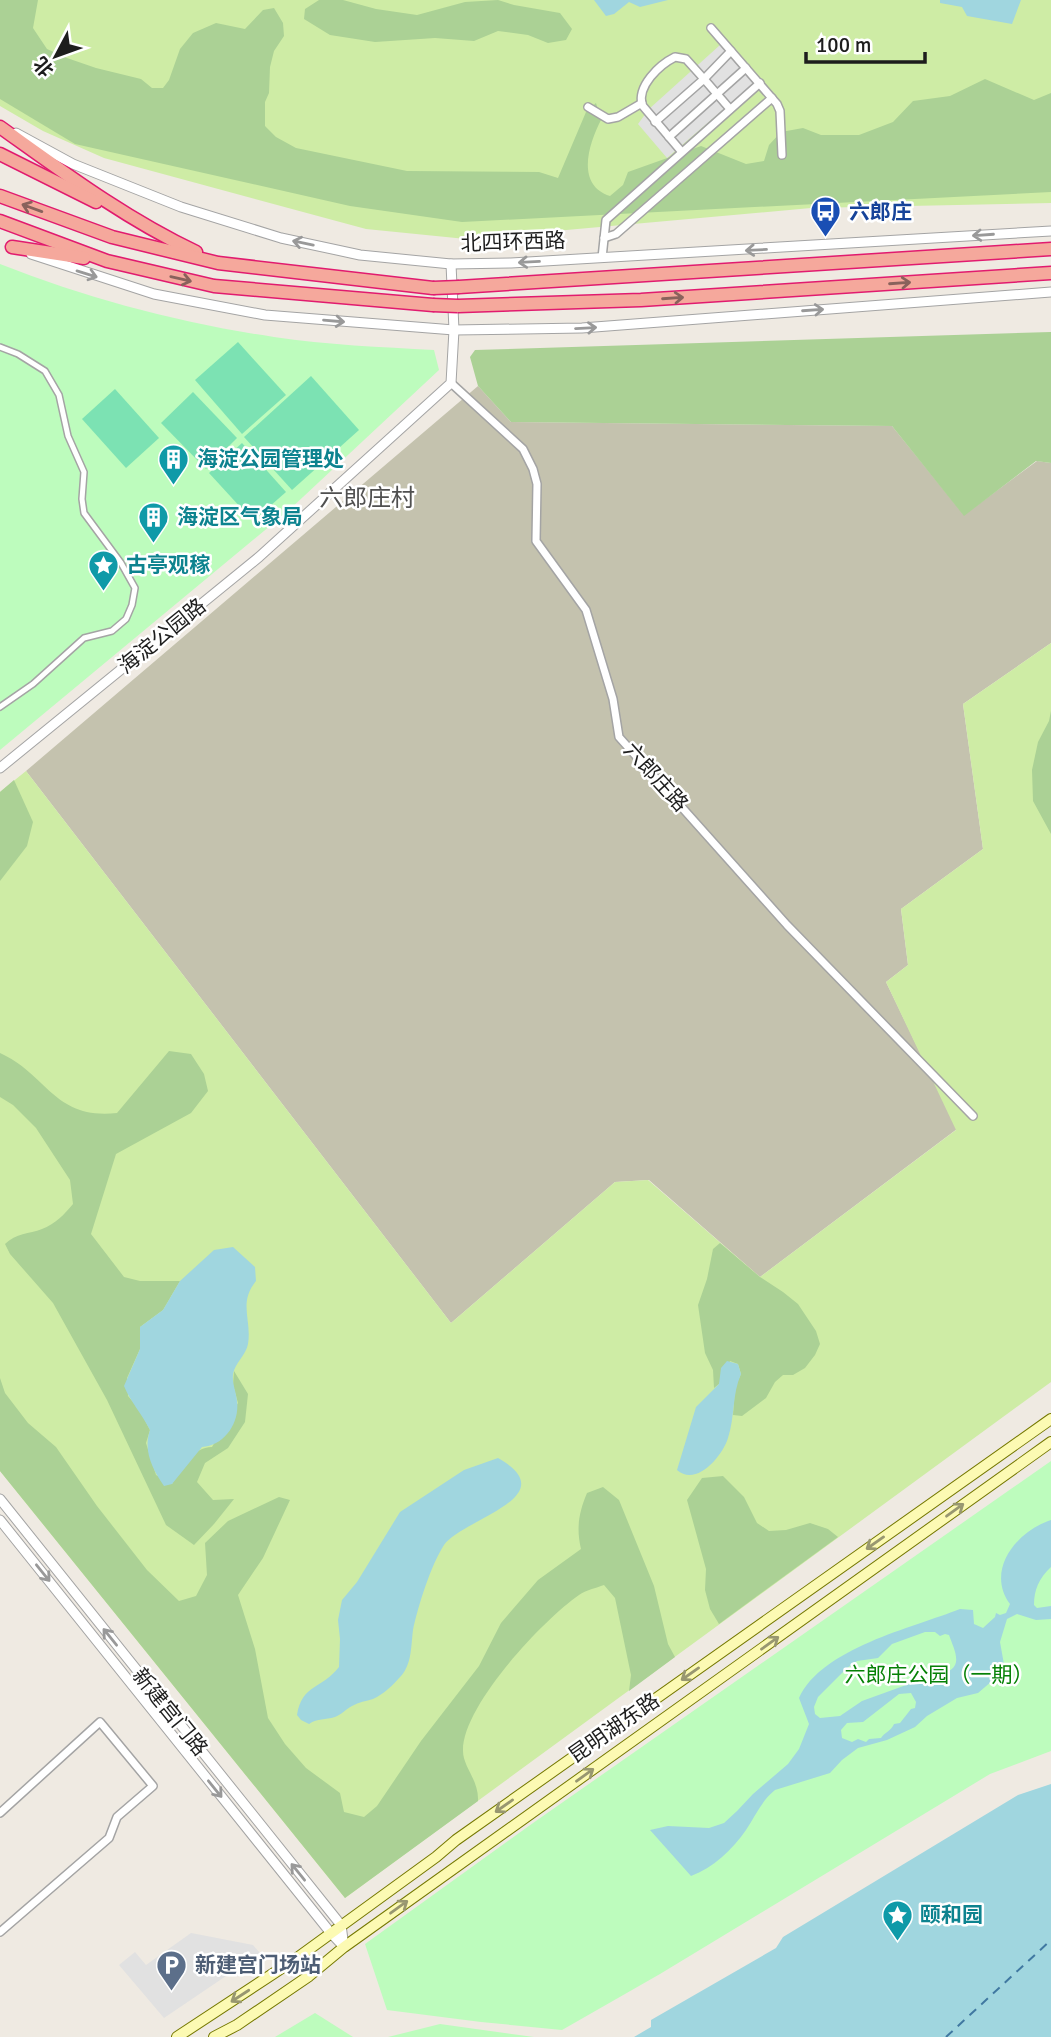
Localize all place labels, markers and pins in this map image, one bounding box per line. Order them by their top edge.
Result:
bus stop icon: 六郎庄 [809,195,843,239]
place label: 六郎庄 [849,199,912,225]
building icon: 海淀公园管理处 [157,442,191,486]
place label: 海淀公园管理处 [197,446,344,472]
building icon: 海淀区气象局 [137,500,171,544]
place label: 海淀区气象局 [177,504,303,530]
place icon: 古亭观稼 [86,548,120,592]
place label: 古亭观稼 [126,552,210,578]
place icon: 颐和园 [880,1898,914,1942]
place label: 颐和园 [920,1902,983,1928]
parking icon: 新建宫门场站 [155,1948,189,1992]
place label: 新建宫门场站 [195,1952,321,1978]

